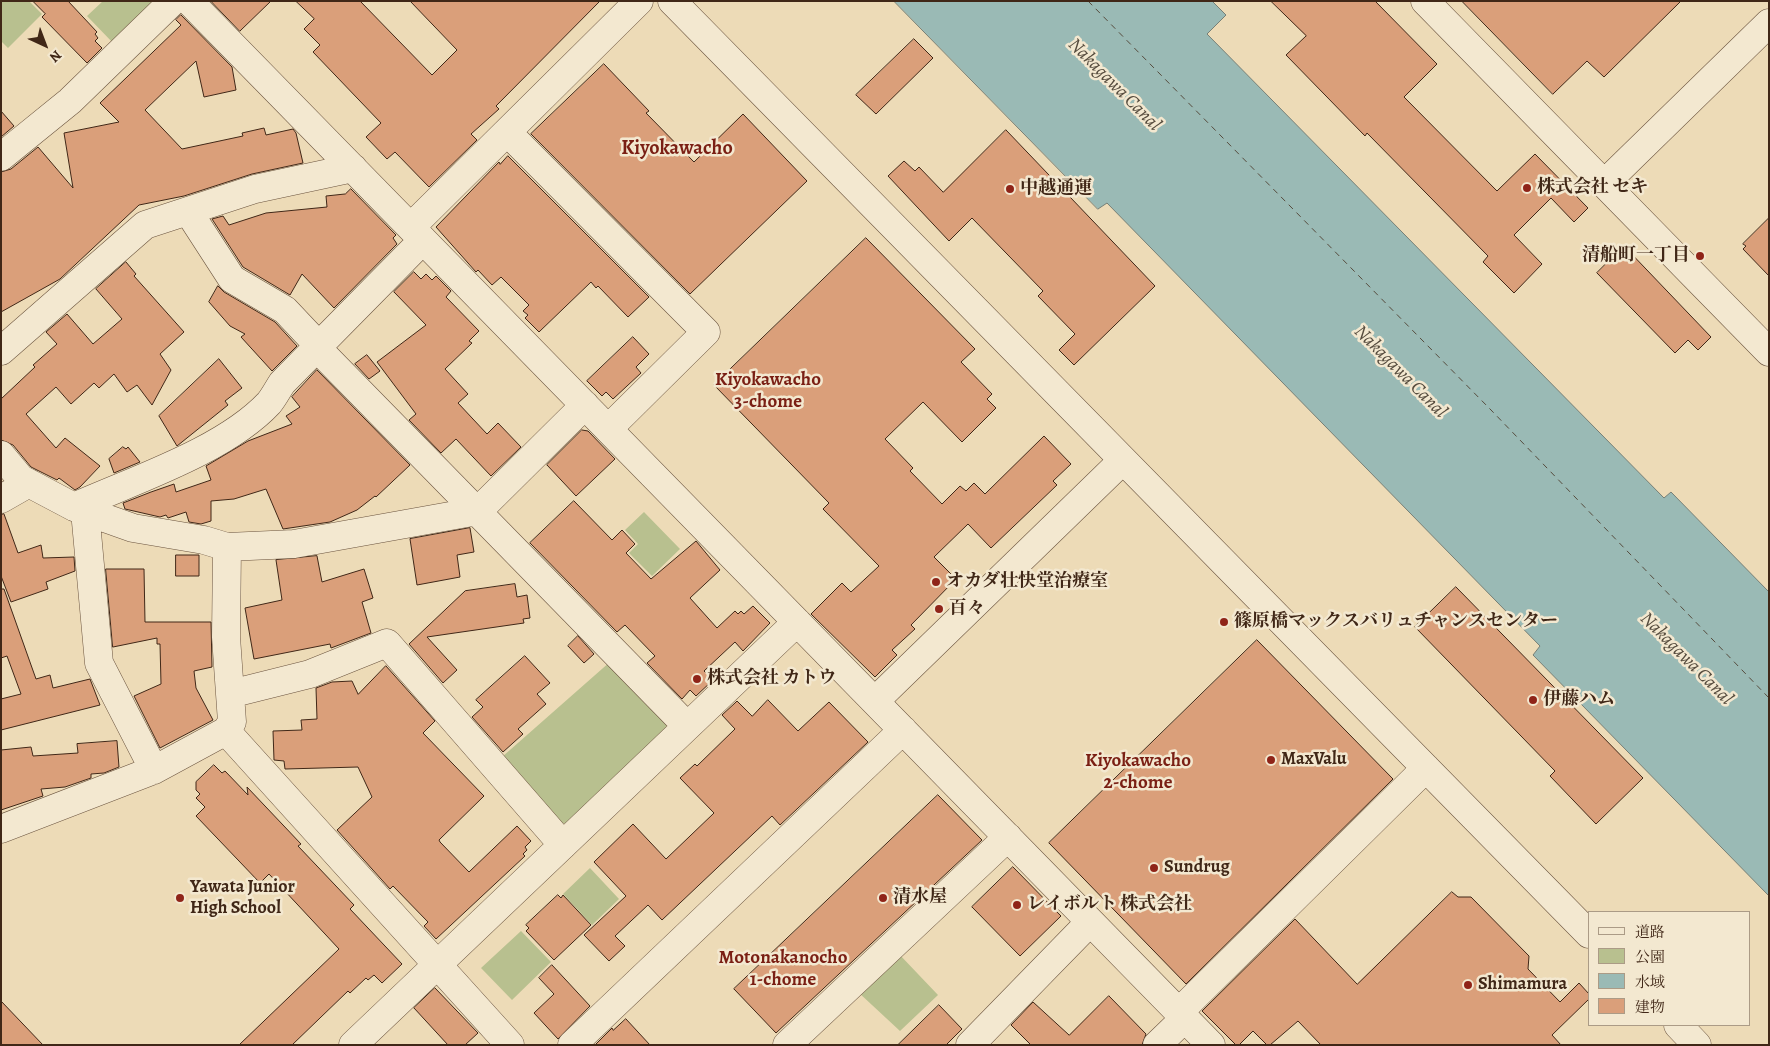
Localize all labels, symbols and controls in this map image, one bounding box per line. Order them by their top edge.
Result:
north arrow [20,20,70,70]
water label: Nakagawa Canal [1063,34,1165,136]
text: N [45,46,66,67]
district label: Kiyokawacho [621,137,733,161]
place label: 株式会社 セキ [1537,177,1648,199]
place label: 中越通運 [1020,178,1092,200]
marker: 株式会社 セキ [1521,182,1533,194]
marker: 中越通運 [1004,183,1016,195]
place label: 清船町一丁目 [1582,245,1690,267]
marker: 清船町一丁目 [1694,250,1706,262]
water label: Nakagawa Canal [1349,321,1451,423]
district label: Kiyokawacho 3-chome [715,369,821,413]
place label: オカダ壮快堂治療室 [946,571,1108,593]
marker: オカダ壮快堂治療室 [930,576,942,588]
place label: 百々 [949,598,985,620]
marker: 百々 [933,603,945,615]
water label: Nakagawa Canal [1635,608,1737,710]
place label: 篠原橋マックスバリュチャンスセンター [1234,611,1558,633]
marker: 篠原橋マックスバリュチャンスセンター [1218,616,1230,628]
place label: 株式会社 カトウ [707,668,836,690]
marker: 株式会社 カトウ [691,673,703,685]
place label: 伊藤ハム [1543,689,1615,711]
marker: 伊藤ハム [1527,694,1539,706]
place label: MaxValu [1281,749,1347,771]
district label: Kiyokawacho 2-chome [1085,750,1191,794]
marker: MaxValu [1265,754,1277,766]
place label: Sundrug [1164,857,1230,879]
marker: Sundrug [1148,862,1160,874]
place label: Yawata Junior High School [190,877,295,920]
place label: 清水屋 [893,887,947,909]
marker: Yawata Junior High School [174,892,186,904]
marker: 清水屋 [877,892,889,904]
place label: レイボルト 株式会社 [1027,894,1192,916]
marker: レイボルト 株式会社 [1011,899,1023,911]
legend [1588,911,1750,1026]
text: 道路 [1635,922,1665,942]
district label: Motonakanocho 1-chome [719,947,847,991]
text: 公園 [1635,947,1665,967]
text: 水域 [1635,972,1665,992]
place label: Shimamura [1478,974,1567,996]
marker: Shimamura [1462,979,1474,991]
text: 建物 [1635,997,1665,1017]

